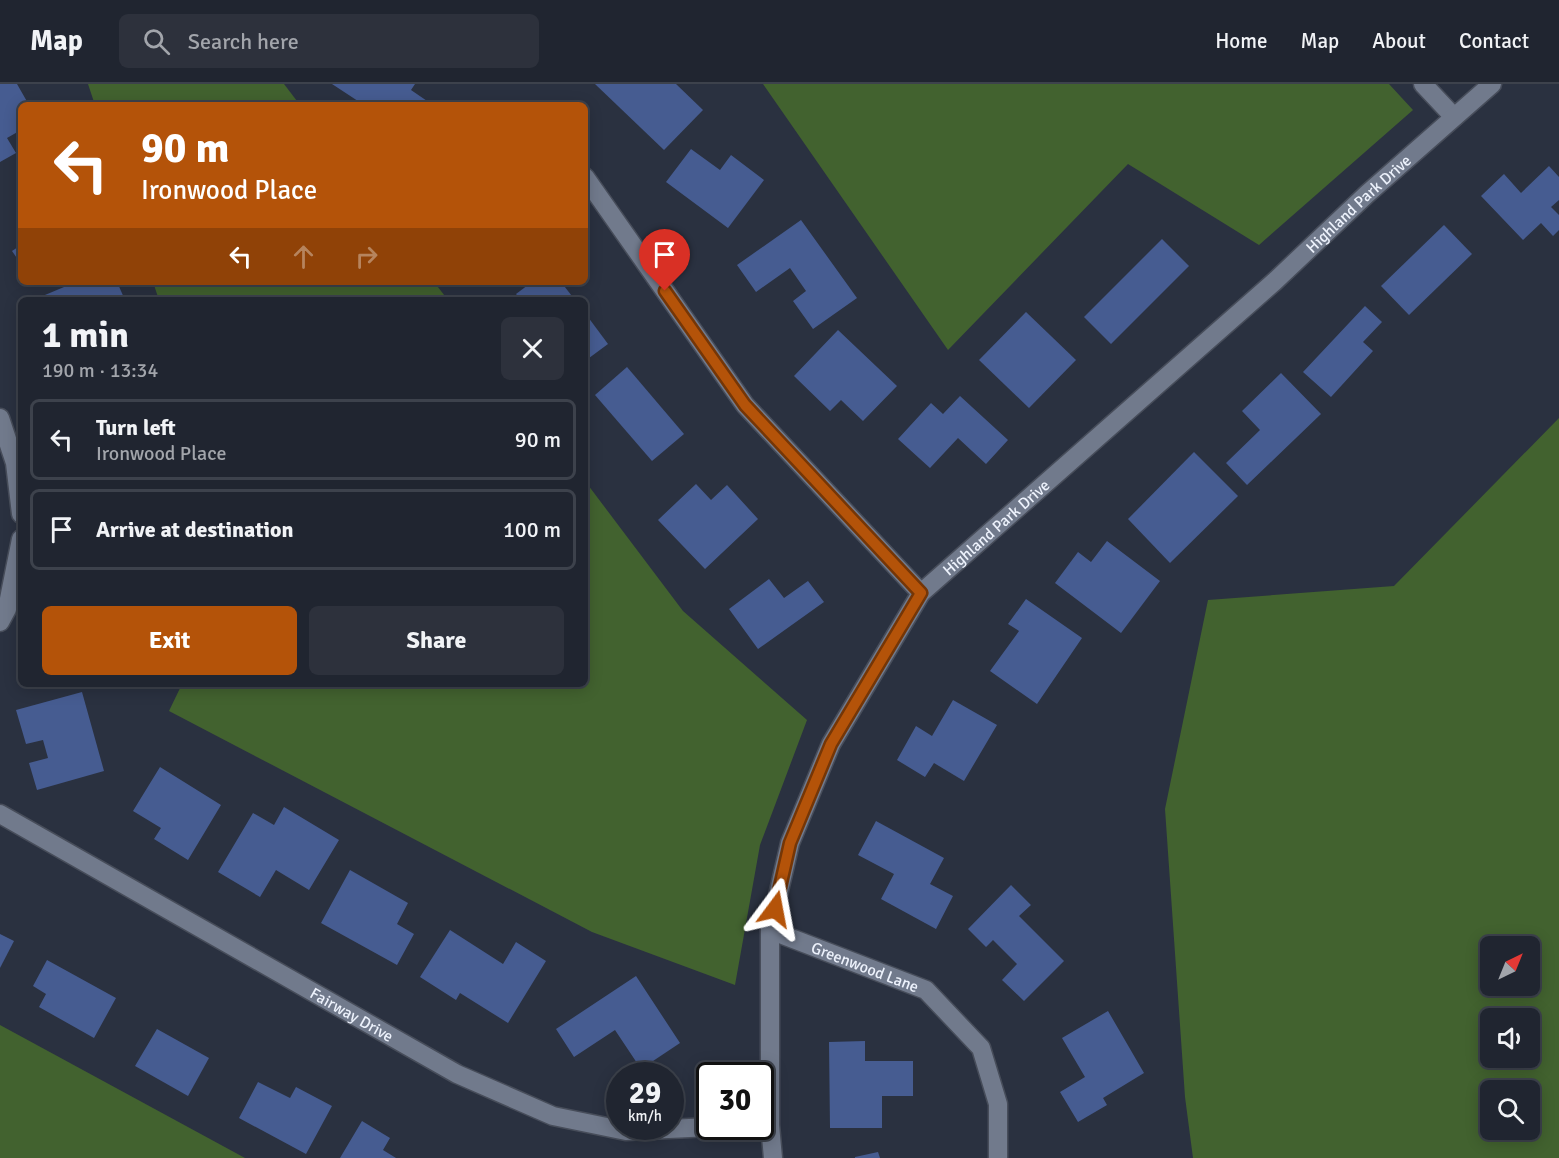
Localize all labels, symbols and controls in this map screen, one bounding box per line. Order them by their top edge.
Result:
search box [119,14,539,68]
text: Map [30,24,83,58]
icon: search [140,25,173,58]
text: Search here [188,28,299,55]
text: Home [1215,28,1268,54]
text: Map [1301,28,1339,54]
text: About [1372,28,1426,54]
text: Contact [1459,28,1529,54]
text: 90 m [141,123,230,174]
icon: left [42,126,120,204]
street label: Highland Park Drive [1302,151,1416,258]
text: Ironwood Place [141,174,317,207]
pin [639,229,690,291]
icon: arrive [648,238,681,271]
icon: left [224,240,257,273]
icon: ahead [287,240,320,273]
icon: right [350,240,383,273]
text: 1 min [42,313,129,358]
button: close [501,317,564,380]
text: 190 m · 13:34 [42,358,158,383]
text: Turn left [96,414,176,441]
icon: left [45,423,78,456]
text: 90 m [515,426,561,453]
text: Ironwood Place [96,441,226,466]
street label: Highland Park Drive [939,475,1054,580]
icon: arrive [45,513,78,546]
text: Arrive at destination [96,516,293,543]
text: 100 m [503,516,561,543]
button: Exit [42,606,297,675]
button: Share [309,606,564,675]
position arrow [743,877,807,941]
north arrow [1480,936,1540,996]
map controls [1480,936,1540,1140]
street label: Greenwood Lane [808,938,921,997]
street label: Fairway Drive [306,984,397,1047]
button: sound [1480,1008,1540,1068]
speed limit sign: 30 [696,1062,774,1140]
text: 29 [629,1075,661,1112]
button: search [1480,1080,1540,1140]
text: km/h [628,1107,662,1125]

